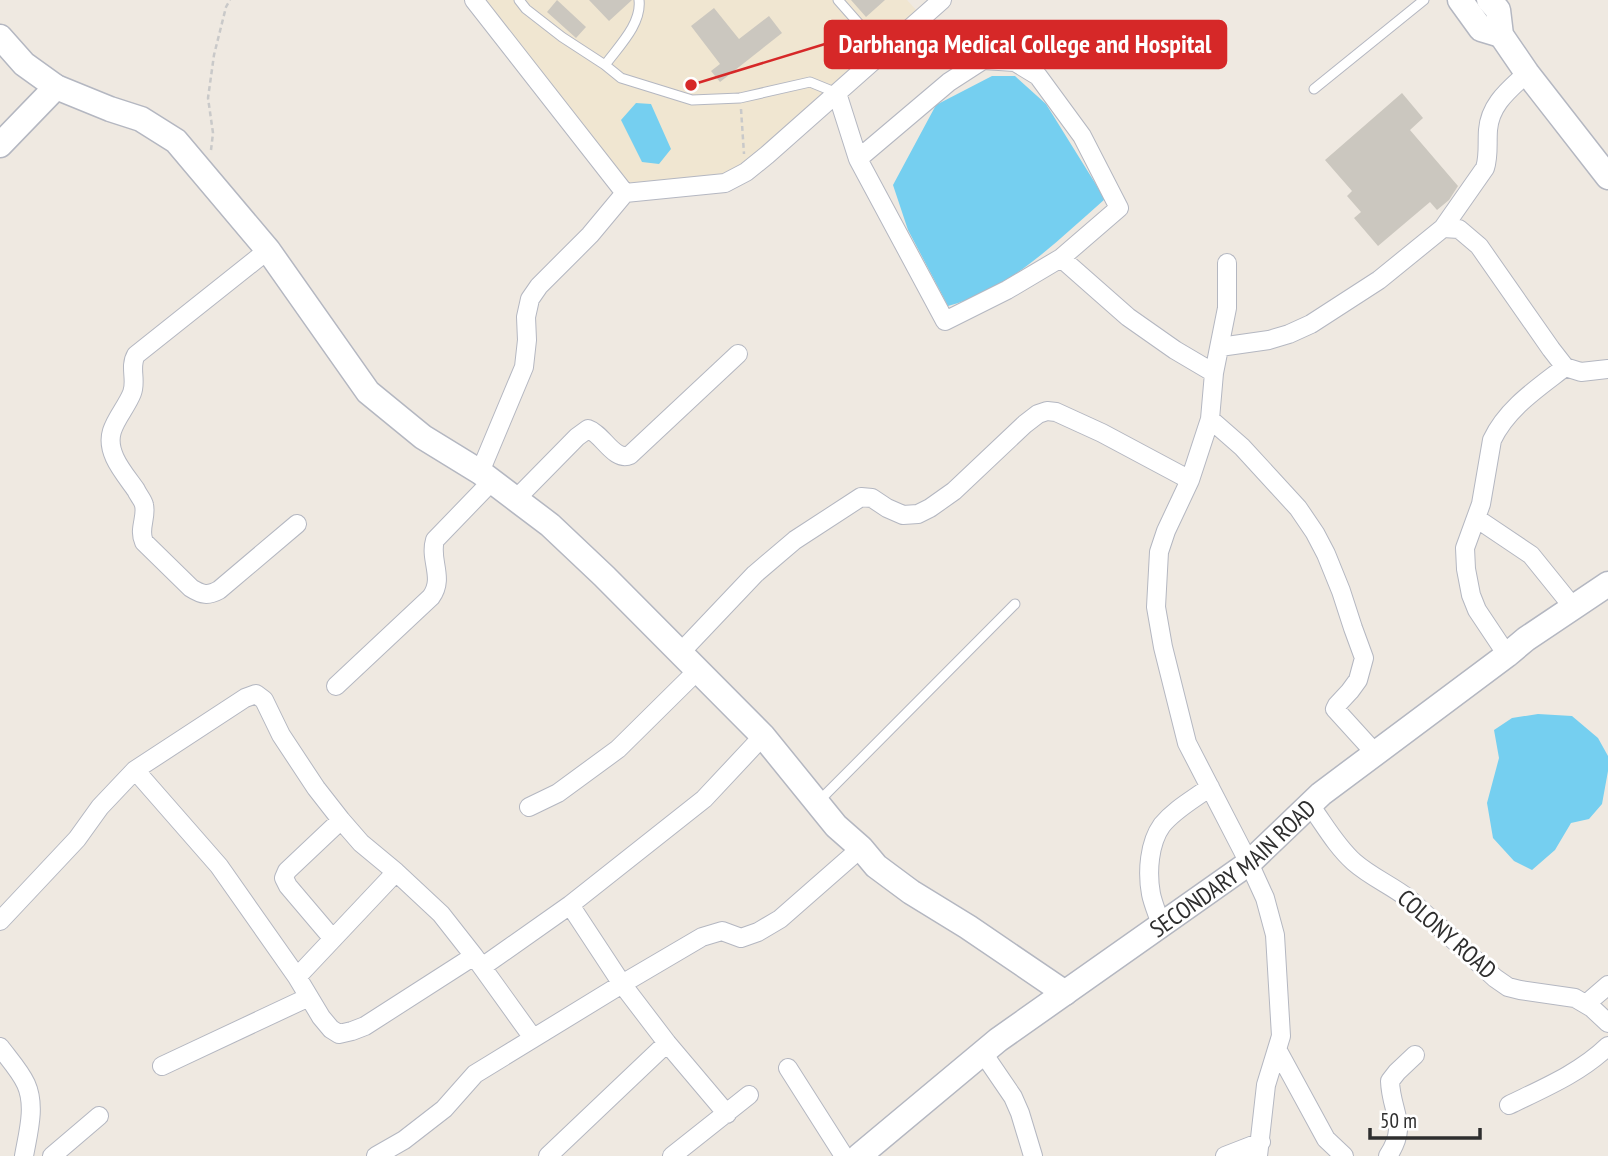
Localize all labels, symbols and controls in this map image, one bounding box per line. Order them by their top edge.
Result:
callout: Darbhanga Medical College and Hospital [825,21,1226,68]
text: Darbhanga Medical College and Hospital [839,27,1212,60]
street label: SECONDARY MAIN ROAD [1143,792,1322,944]
street label: COLONY ROAD [1391,883,1503,985]
scale bar [1370,1096,1480,1140]
text: 50 m [1380,1107,1417,1134]

